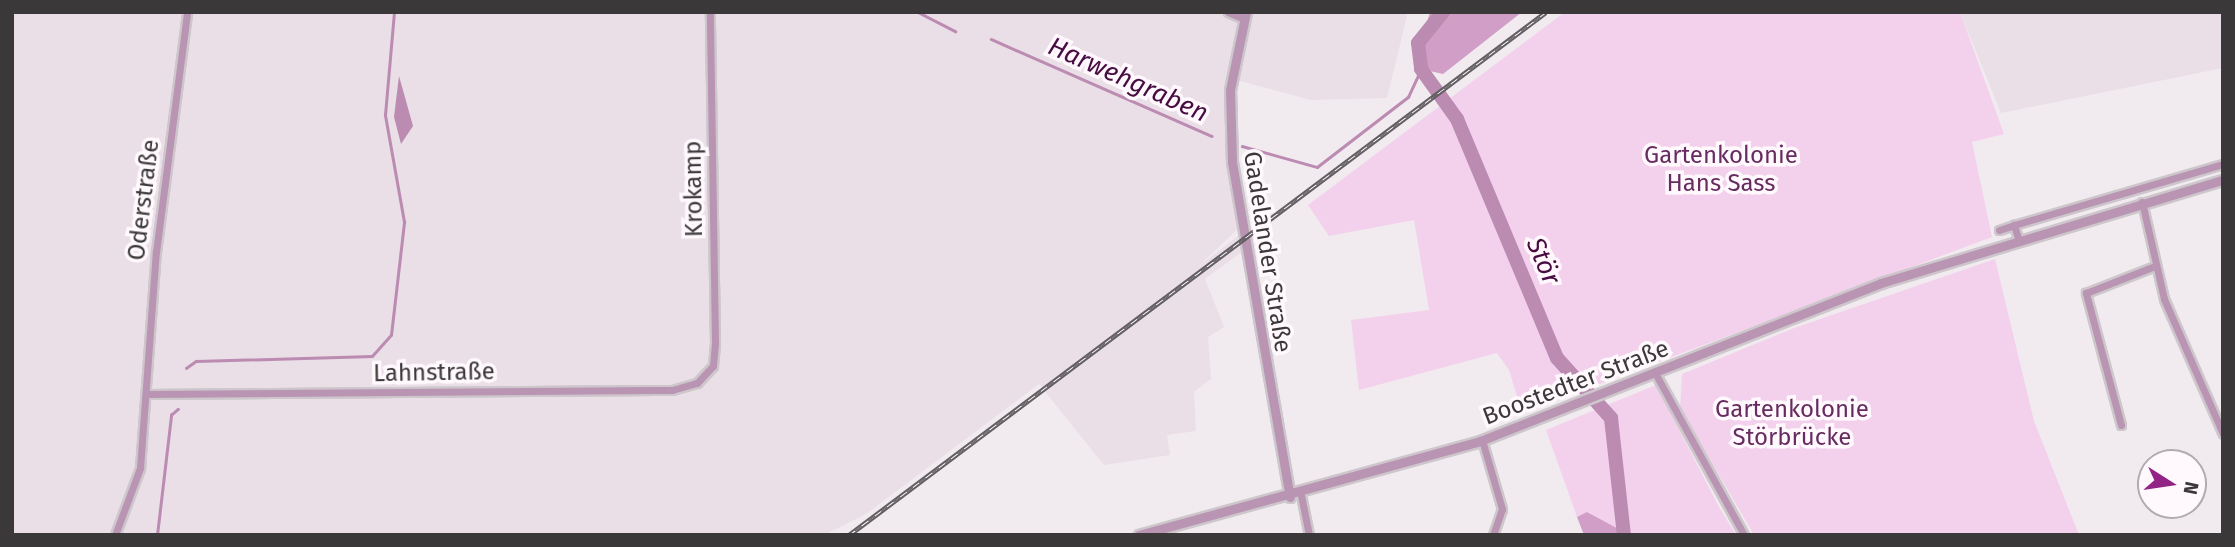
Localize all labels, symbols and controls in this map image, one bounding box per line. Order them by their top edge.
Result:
water label: Harwehgraben [1043,31,1213,129]
street label: Oderstraße [122,138,166,262]
street label: Krokamp [679,141,709,237]
park label: Gartenkolonie Hans Sass [1644,142,1798,198]
street label: Gadelander Straße [1237,149,1297,355]
water label: Stör [1519,233,1567,289]
street label: Boostedter Straße [1479,334,1673,432]
street label: Lahnstraße [373,358,495,388]
park label: Gartenkolonie Störbrücke [1715,396,1869,452]
north arrow [2137,449,2207,519]
text: N [2179,479,2204,497]

